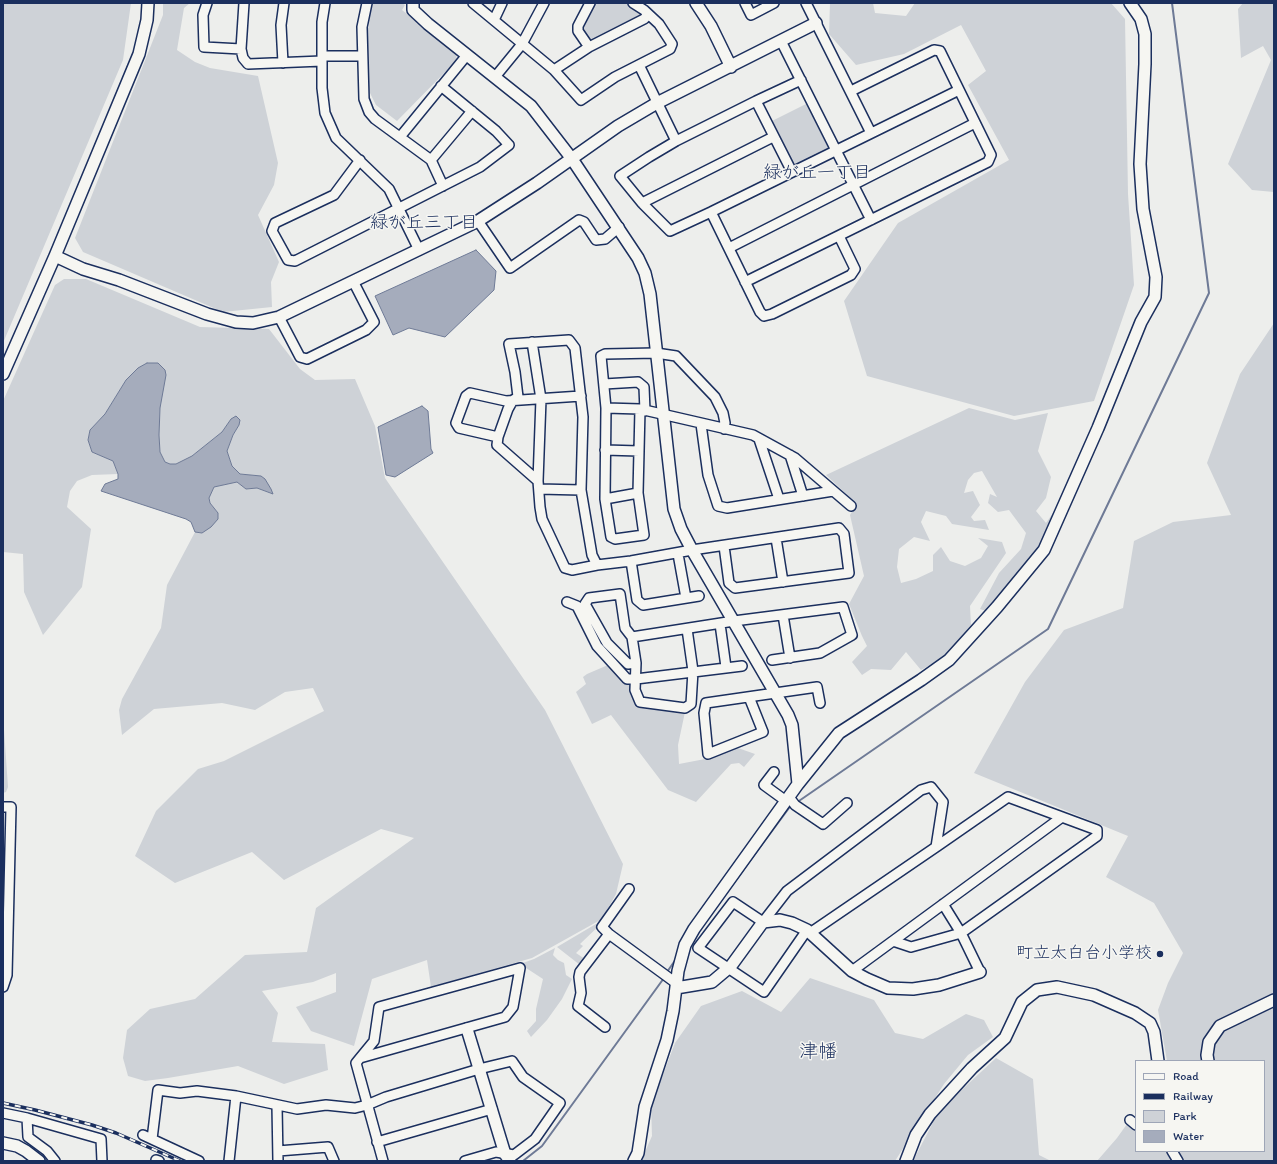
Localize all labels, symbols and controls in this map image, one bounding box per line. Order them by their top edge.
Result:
district label: 緑が丘一丁目 [763,162,871,184]
district label: 緑が丘三丁目 [370,212,478,234]
place label: 町立太白台小学校 [1016,944,1152,964]
marker: 町立太白台小学校 [1155,949,1165,959]
district label: 津幡 [799,1041,837,1063]
legend [1135,1060,1265,1152]
text: Road [1173,1069,1199,1083]
text: Railway [1173,1089,1213,1103]
text: Park [1173,1109,1197,1123]
text: Water [1173,1129,1204,1143]

